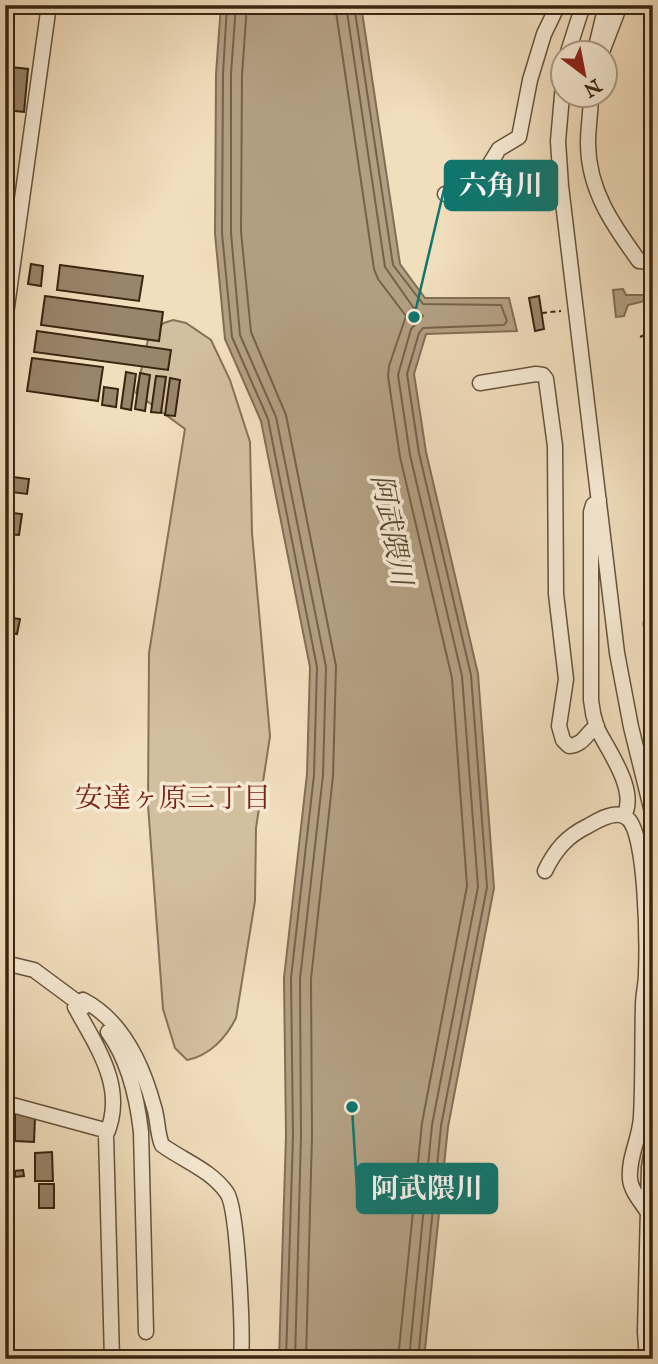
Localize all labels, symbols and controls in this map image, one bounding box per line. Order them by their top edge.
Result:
north arrow [550,38,620,108]
text: N [578,72,606,102]
callout: 六角川 [445,161,557,210]
text: 六角川 [459,170,543,205]
water label: 阿武隈川 [362,472,418,591]
district label: 安達ヶ原三丁目 [75,782,271,817]
callout: 阿武隈川 [357,1164,497,1213]
text: 阿武隈川 [371,1173,483,1208]

